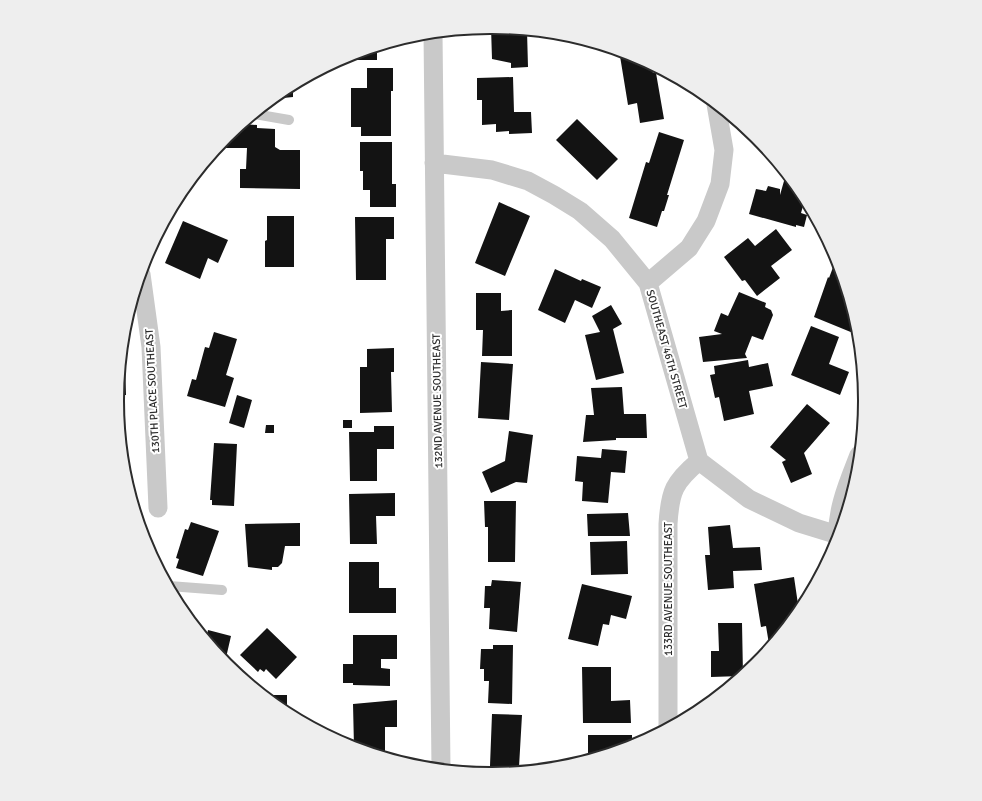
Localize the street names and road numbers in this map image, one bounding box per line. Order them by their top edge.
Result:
street label: SOUTHEAST 46TH STREET [643,288,690,411]
street label: 130TH PLACE SOUTHEAST [143,328,162,453]
street label: 132ND AVENUE SOUTHEAST [430,333,445,468]
street label: 133RD AVENUE SOUTHEAST [662,521,675,656]

